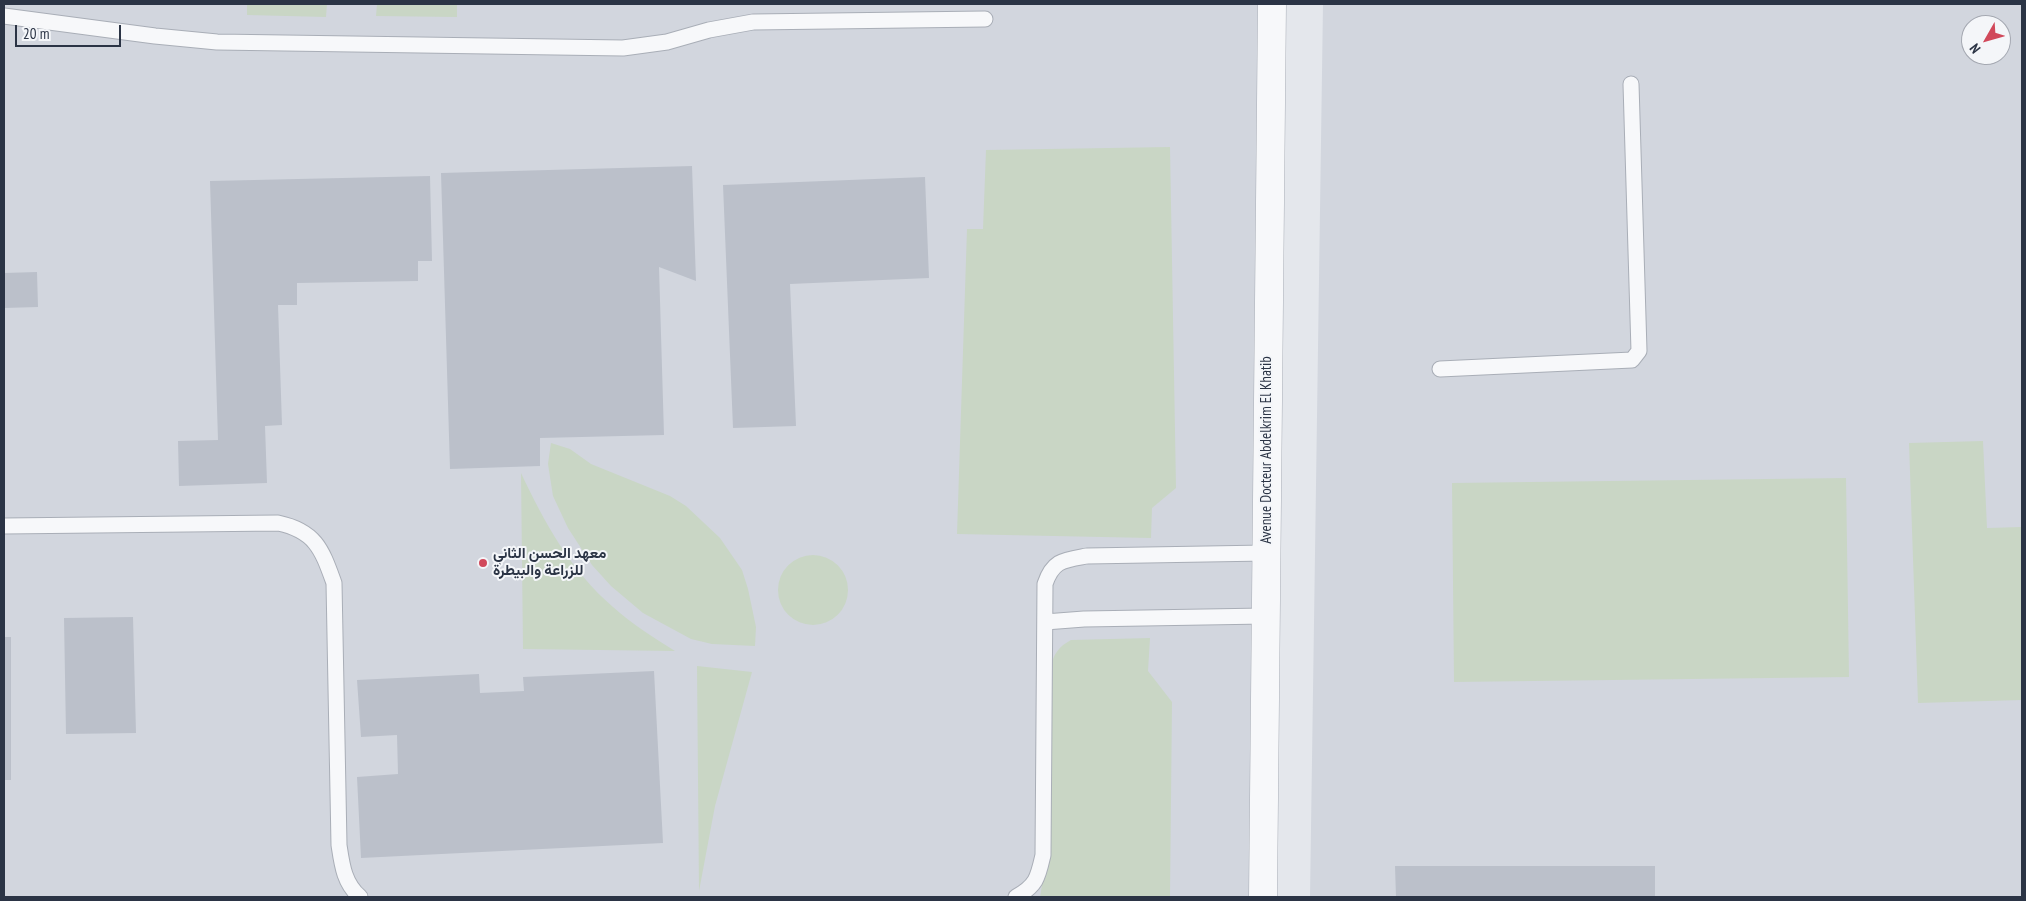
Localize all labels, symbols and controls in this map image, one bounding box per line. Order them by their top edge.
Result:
scale bar [18,15,124,47]
north arrow [1961,15,2011,65]
text: 20 m [23,24,49,43]
text: N [1966,40,1984,57]
street label: Avenue Docteur Abdelkrim El Khatib [1258,356,1276,544]
place label: معهد الحسن الثاني للزراعة والبيطرة [493,545,606,580]
marker: معهد الحسن الثاني للزراعة والبيطرة [477,557,489,569]

